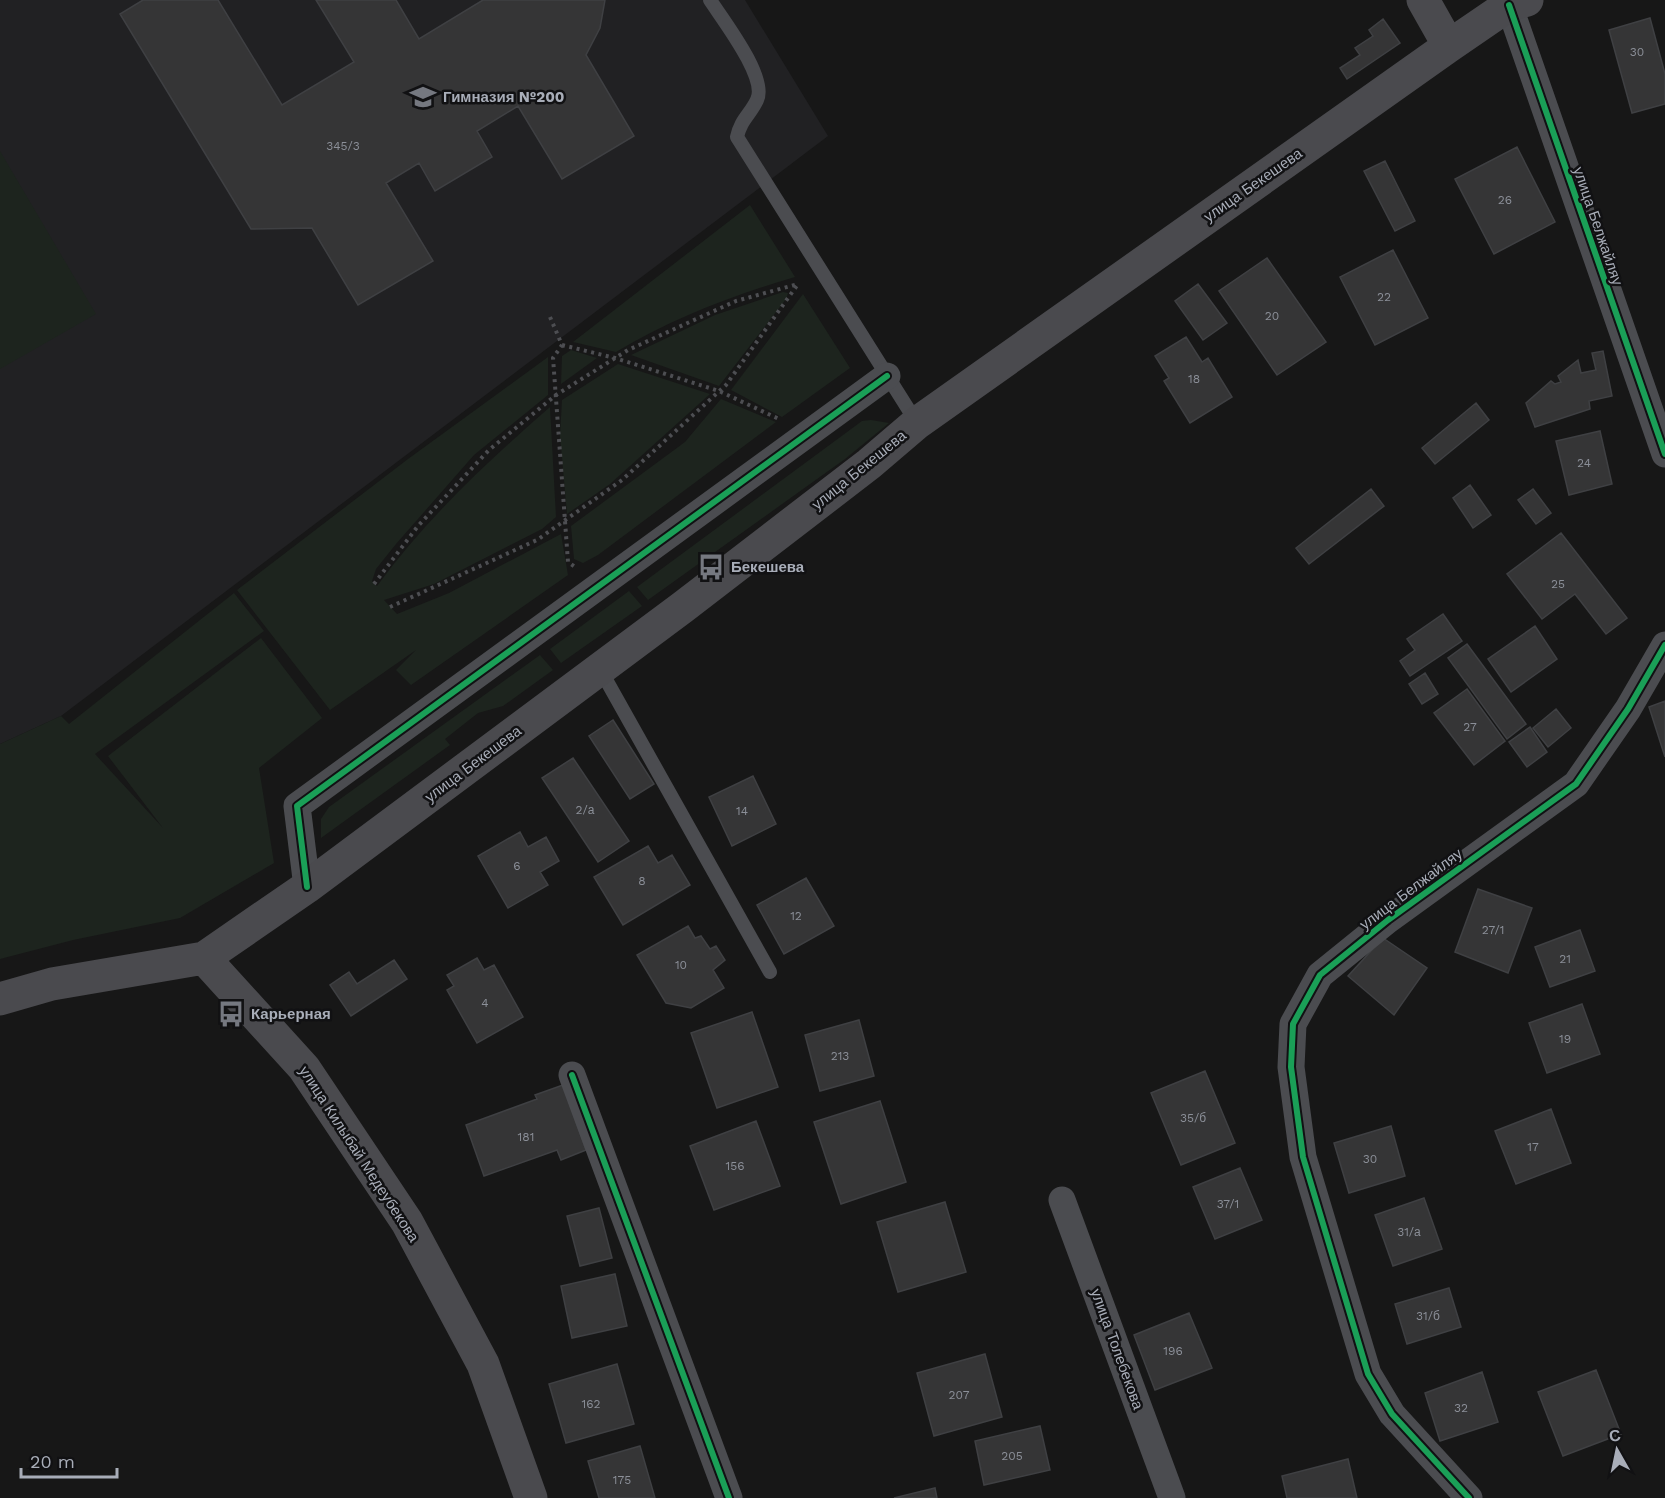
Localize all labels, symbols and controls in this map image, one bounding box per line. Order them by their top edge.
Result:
house number: 30 [1630,45,1644,59]
school or university icon: Гимназия №200 [408,82,438,112]
place label: Гимназия №200 [443,88,564,106]
house number: 345/3 [326,139,360,153]
street label: улица Бекешева [1200,144,1306,226]
street label: улица Белжайляу [1569,164,1627,288]
house number: 26 [1498,193,1512,207]
house number: 22 [1377,290,1391,304]
house number: 20 [1265,309,1279,323]
house number: 18 [1188,372,1200,386]
street label: улица Бекешева [808,426,910,514]
house number: 24 [1577,456,1591,470]
bus stop icon: Бекешева [696,552,726,582]
place label: Бекешева [731,558,805,576]
house number: 25 [1551,577,1565,591]
house number: 27 [1463,720,1477,734]
street label: улица Бекешева [421,721,525,806]
house number: 2/а [576,803,595,817]
house number: 14 [736,804,748,818]
street label: улица Белжайляу [1356,844,1466,933]
house number: 6 [513,859,521,873]
house number: 8 [638,874,646,888]
house number: 12 [790,909,802,923]
house number: 27/1 [1482,923,1504,937]
house number: 21 [1559,952,1571,966]
house number: 10 [675,958,687,972]
house number: 4 [481,996,489,1010]
bus stop icon: Карьерная [216,999,246,1029]
place label: Карьерная [251,1005,331,1023]
house number: 19 [1559,1032,1571,1046]
house number: 213 [831,1049,849,1063]
street label: улица Килыбай Медеубекова [295,1063,423,1246]
house number: 35/б [1180,1111,1206,1125]
house number: 181 [518,1130,534,1144]
house number: 17 [1527,1140,1539,1154]
house number: 30 [1363,1152,1377,1166]
house number: 156 [726,1159,744,1173]
house number: 37/1 [1217,1197,1239,1211]
house number: 31/а [1397,1225,1421,1239]
street label: улица Толебекова [1087,1286,1147,1412]
house number: 31/б [1416,1309,1440,1323]
house number: 196 [1163,1344,1183,1358]
house number: 207 [949,1388,970,1402]
house number: 162 [582,1397,600,1411]
house number: 32 [1454,1401,1468,1415]
north arrow [1587,1420,1647,1480]
text: С [1608,1425,1622,1446]
scale bar [21,1441,117,1479]
house number: 205 [1001,1449,1023,1463]
text: 20 m [30,1451,75,1472]
house number: 175 [613,1473,631,1487]

